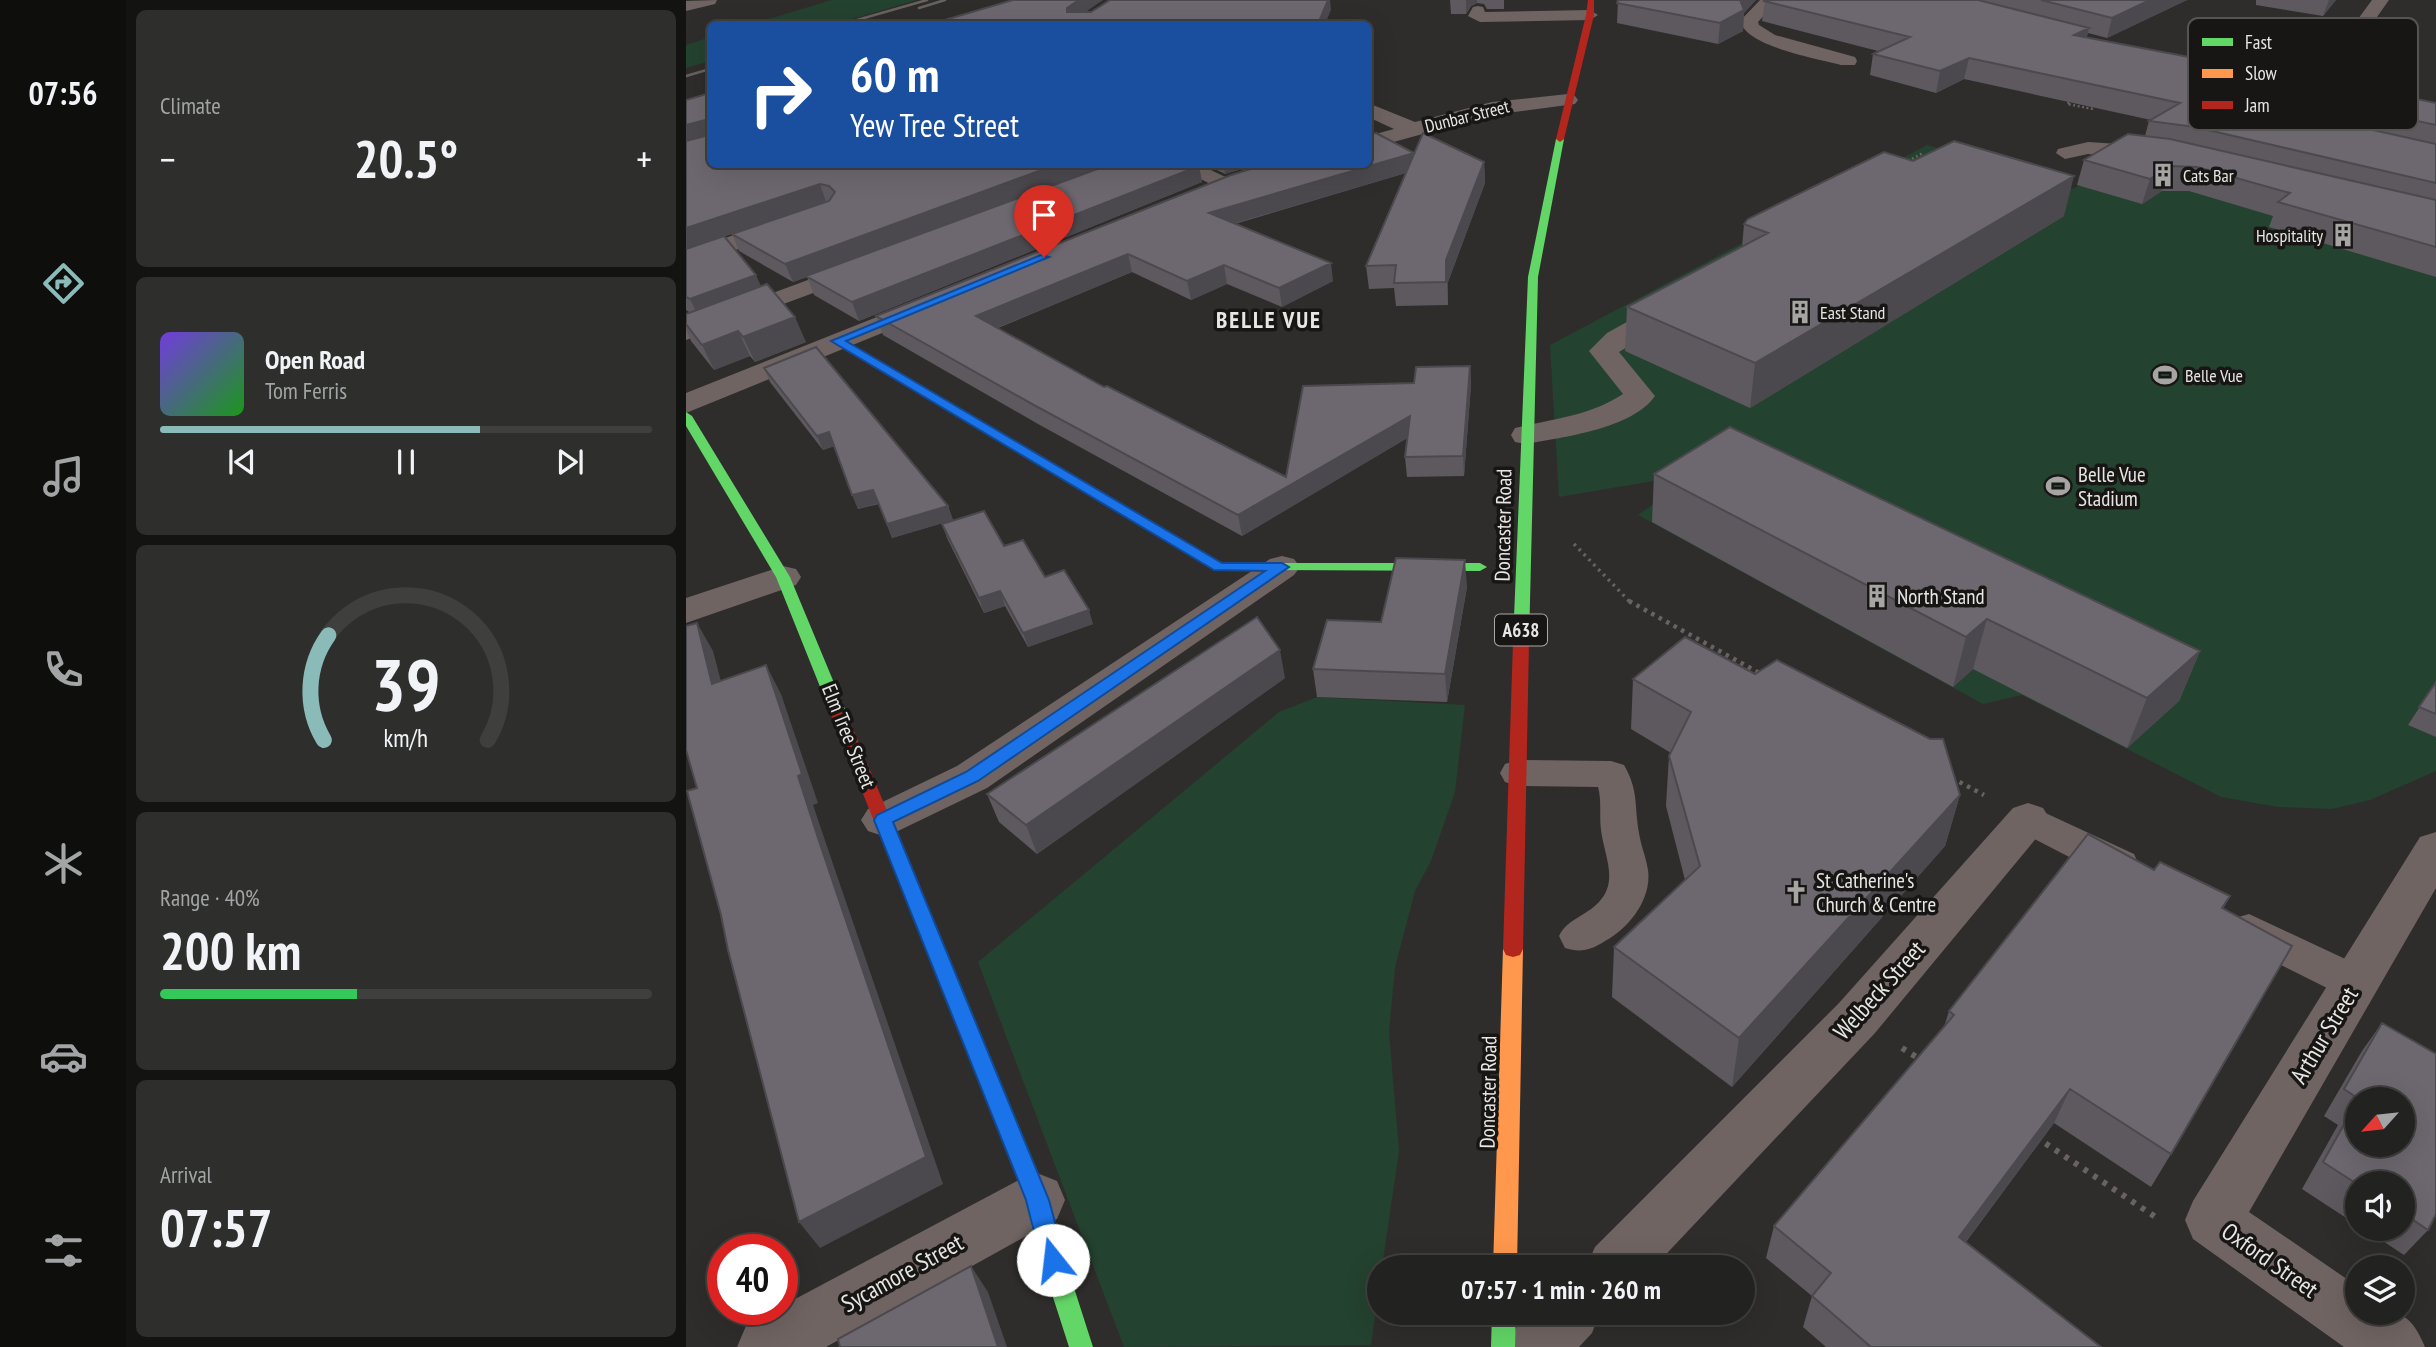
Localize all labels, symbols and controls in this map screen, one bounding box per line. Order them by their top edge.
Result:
legend [2188,18,2418,130]
text: Fast [2245,30,2273,54]
text: 60 m [850,42,939,106]
icon: right [735,49,826,140]
text: Slow [2245,61,2278,85]
text: 07:56 [28,72,98,114]
text: Climate [160,91,221,120]
text: Jam [2244,93,2270,117]
street label: Dunbar Street [1422,94,1512,138]
text: Yew Tree Street [850,104,1019,146]
text: 20.5° [354,125,458,192]
text: − [160,134,176,183]
text: + [636,134,652,183]
building icon: Cats Bar [2149,161,2177,189]
place label: Cats Bar [2183,164,2234,187]
pin [1014,185,1074,257]
icon: arrive [1025,196,1063,234]
building icon: Hospitality [2329,221,2357,249]
place label: Hospitality [2256,224,2323,247]
icon: directions [39,259,88,308]
building icon: East Stand [1786,298,1814,326]
place label: East Stand [1820,301,1885,324]
district label: BELLE VUE [1216,305,1322,334]
text: Open Road [265,343,365,376]
sports icon: Belle Vue [2151,361,2179,389]
place label: Belle Vue [2185,364,2243,387]
text: Tom Ferris [265,376,347,405]
icon: previous [223,443,261,481]
icon: pause [387,443,425,481]
icon: next [551,443,589,481]
icon: music [39,452,88,501]
place label: Belle Vue Stadium [2078,461,2146,512]
street label: Doncaster Road [1489,468,1517,582]
sports icon: Belle Vue Stadium [2044,472,2072,500]
building icon: North Stand [1863,582,1891,610]
place label: North Stand [1897,583,1985,610]
road number: A638 [1495,614,1547,646]
text: 39 [371,636,441,730]
icon: phone [39,645,88,694]
street label: Elm Tree Street [816,680,882,792]
text: km/h [384,721,428,753]
icon: climate [39,839,88,888]
place label: St Catherine's Church & Centre [1816,867,1936,918]
church icon: St Catherine's Church & Centre [1782,878,1810,906]
text: Range · 40% [160,883,260,912]
text: 200 km [160,917,301,984]
street label: Welbeck Street [1826,934,1932,1046]
street label: Arthur Street [2283,981,2365,1089]
icon: car [39,1032,88,1081]
street label: Doncaster Road [1474,1035,1502,1149]
north arrow [2345,1087,2415,1157]
map controls [2345,1087,2415,1325]
text: Arrival [160,1160,212,1189]
button: sound [2345,1171,2415,1241]
text: 07:57 [160,1194,272,1261]
street label: Oxford Street [2216,1216,2324,1305]
position arrow [1016,1223,1090,1297]
icon: filters [39,1226,88,1275]
street label: Sycamore Street [836,1227,969,1319]
speed limit sign: 40 [707,1234,798,1325]
button: layers [2345,1255,2415,1325]
text: 07:57 · 1 min · 260 m [1461,1273,1661,1306]

